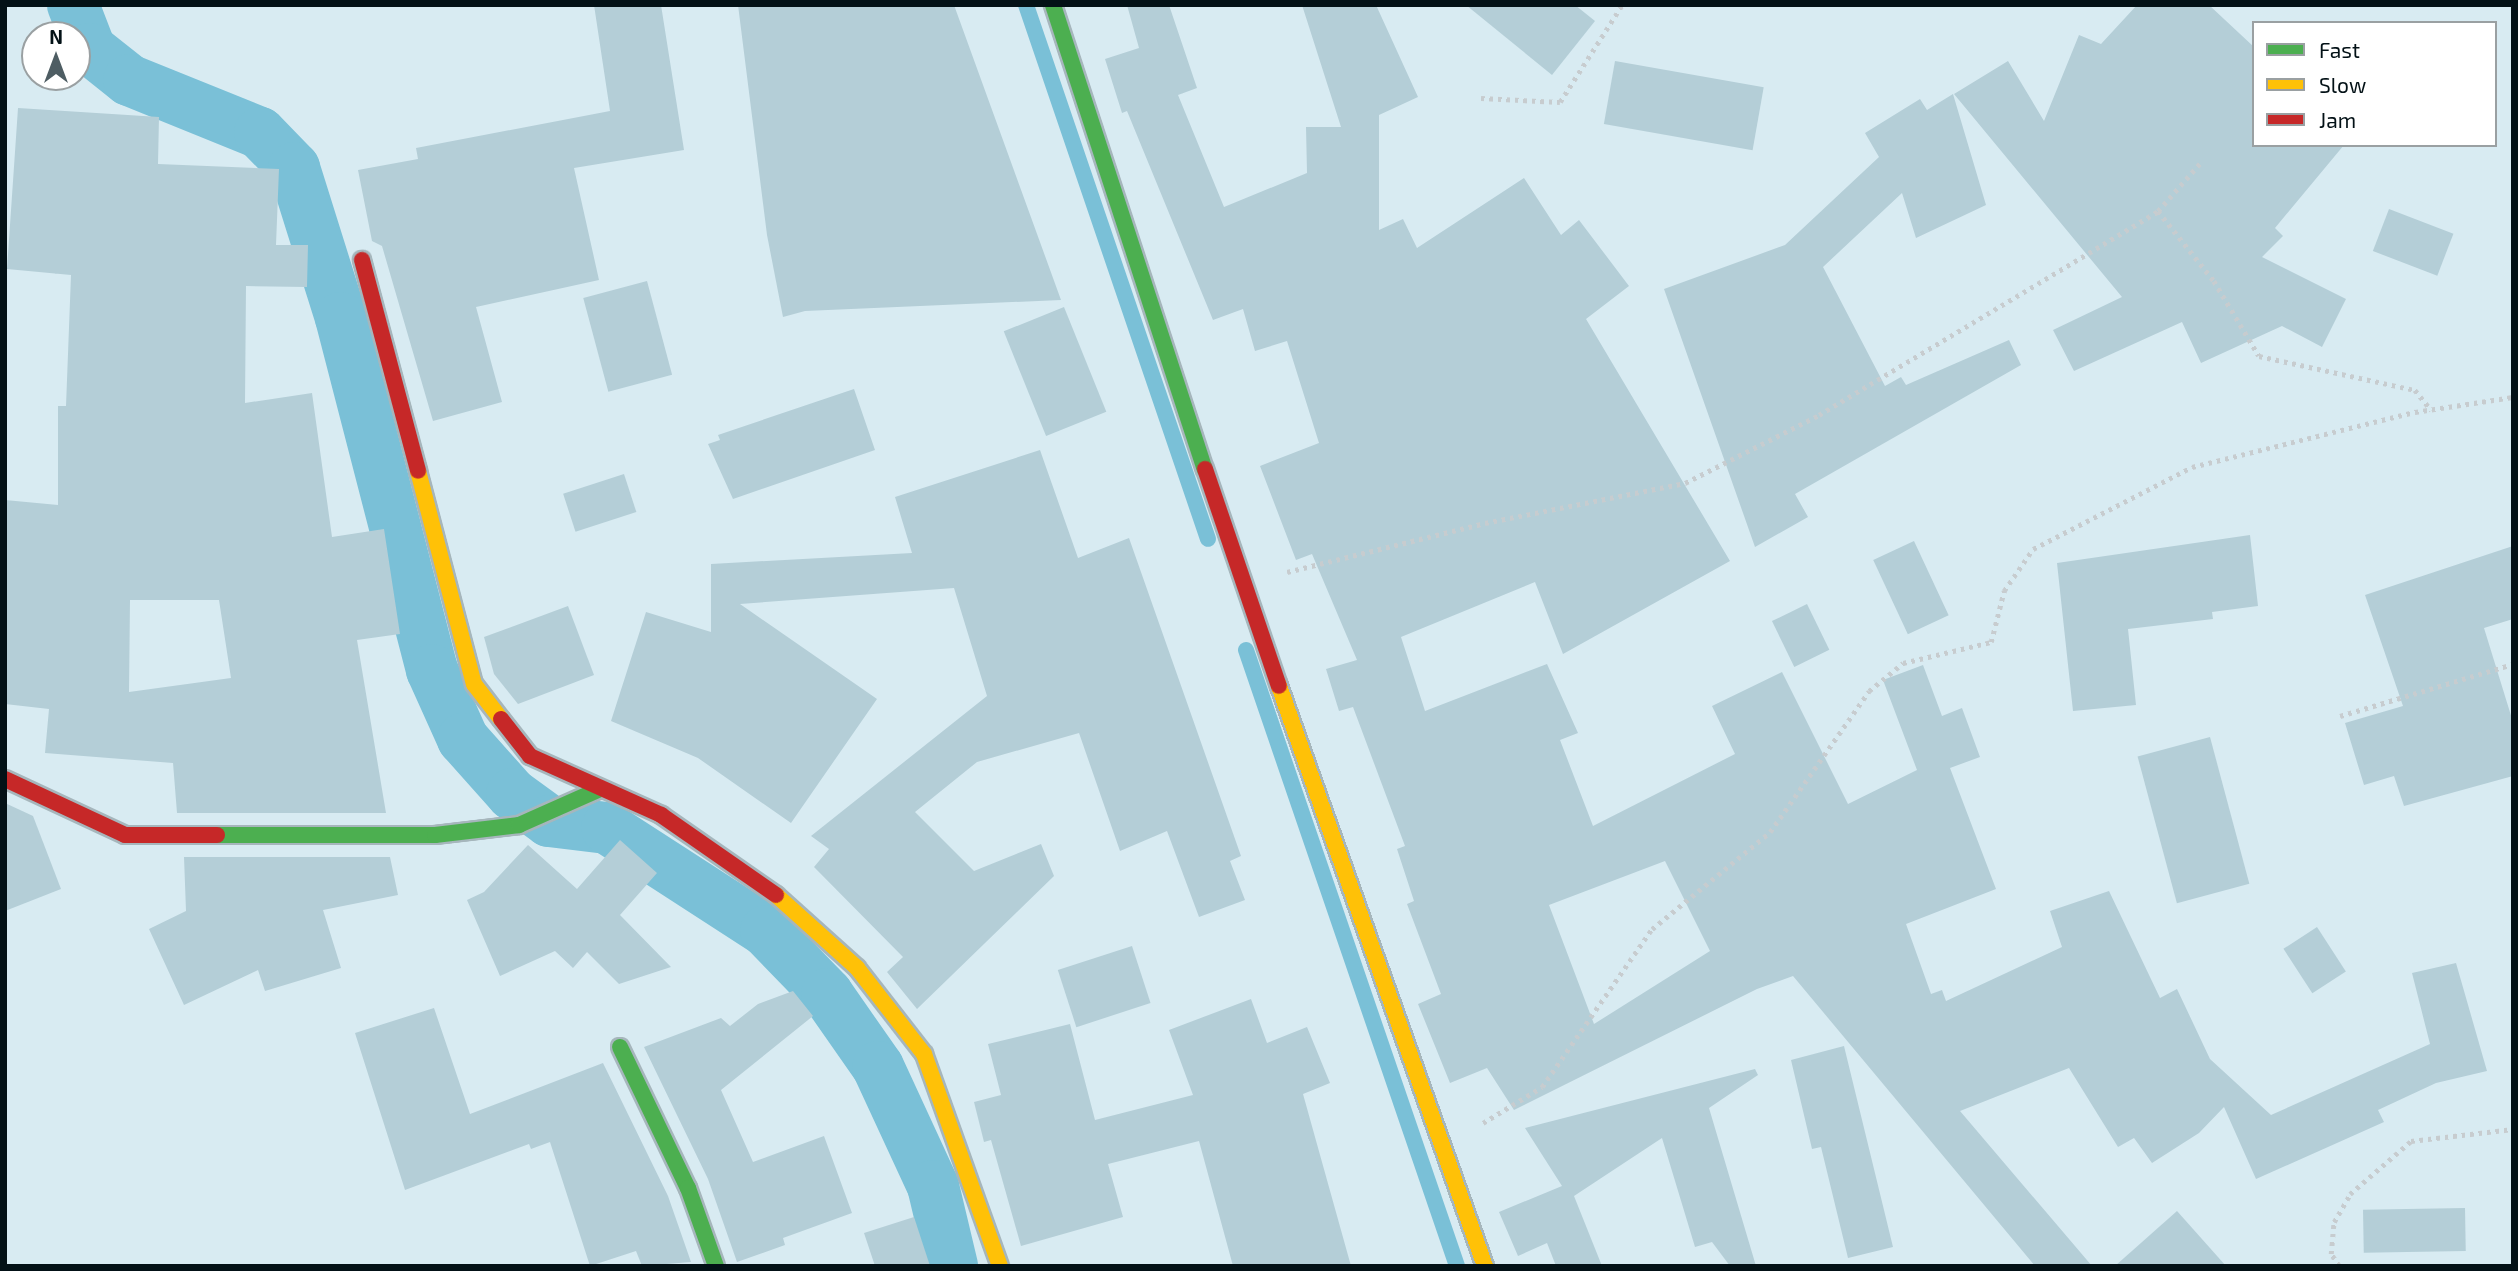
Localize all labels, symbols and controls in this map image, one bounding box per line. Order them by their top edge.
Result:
north arrow [21,21,91,91]
legend [2252,21,2497,147]
text: N [49,25,63,48]
text: Fast [2319,37,2360,62]
text: Slow [2319,72,2366,97]
text: Jam [2319,107,2356,132]

